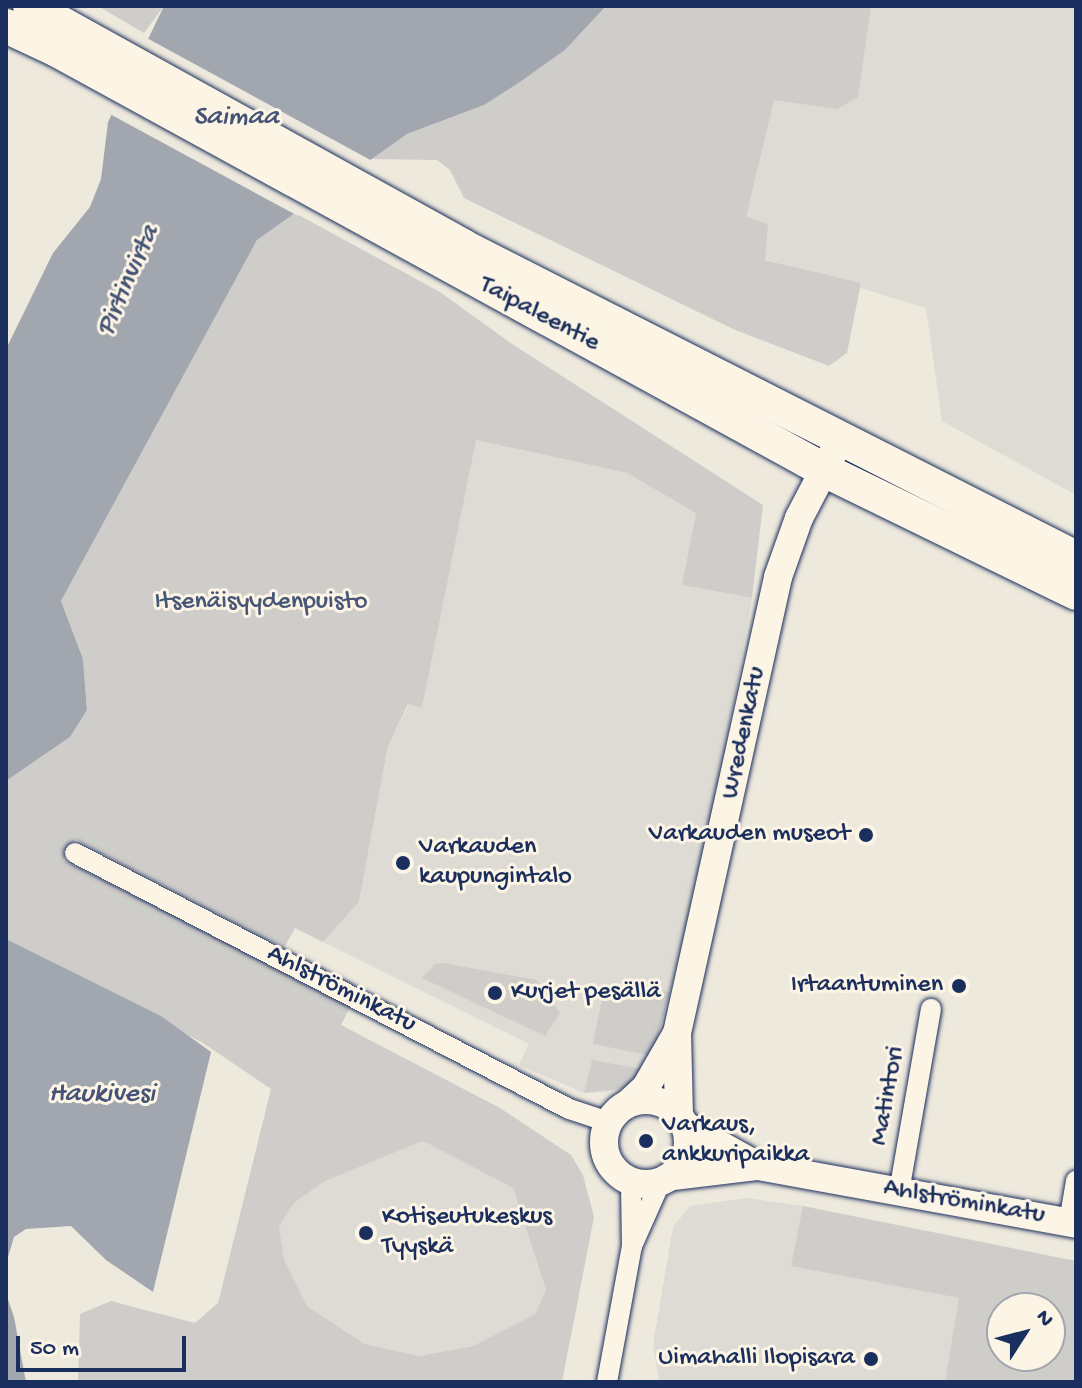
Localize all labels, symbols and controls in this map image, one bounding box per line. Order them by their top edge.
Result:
water label: Saimaa [193,101,279,135]
water label: Pirtinvirta [90,220,168,342]
street label: Taipaleentie [473,270,605,360]
park label: Itsenäisyydenpuisto [155,587,367,619]
street label: Wredenkatu [716,664,774,802]
place label: Varkauden museot [649,819,850,851]
marker: Varkauden museot [857,826,875,844]
place label: Varkauden kaupungintalo [419,832,572,894]
marker: Varkauden kaupungintalo [394,854,412,872]
street label: Ahlströminkatu [261,939,421,1041]
place label: Irtaantuminen [791,970,943,1002]
place label: Kurjet pesällä [511,977,661,1009]
marker: Irtaantuminen [950,977,968,995]
marker: Kurjet pesällä [486,984,504,1002]
street label: Matintori [865,1044,913,1148]
water label: Haukivesi [49,1078,155,1112]
place label: Varkaus, ankkuripaikka [662,1110,809,1172]
marker: Varkaus, ankkuripaikka [637,1132,655,1150]
street label: Ahlströminkatu [881,1173,1047,1233]
place label: Kotiseutukeskus Tyyskä [382,1202,552,1264]
marker: Kotiseutukeskus Tyyskä [357,1224,375,1242]
north arrow [986,1292,1066,1372]
text: N [1029,1306,1059,1333]
scale bar [20,1320,190,1370]
text: 50 m [30,1335,79,1364]
place label: Uimahalli Ilopisara [658,1343,855,1375]
marker: Uimahalli Ilopisara [862,1350,880,1368]

